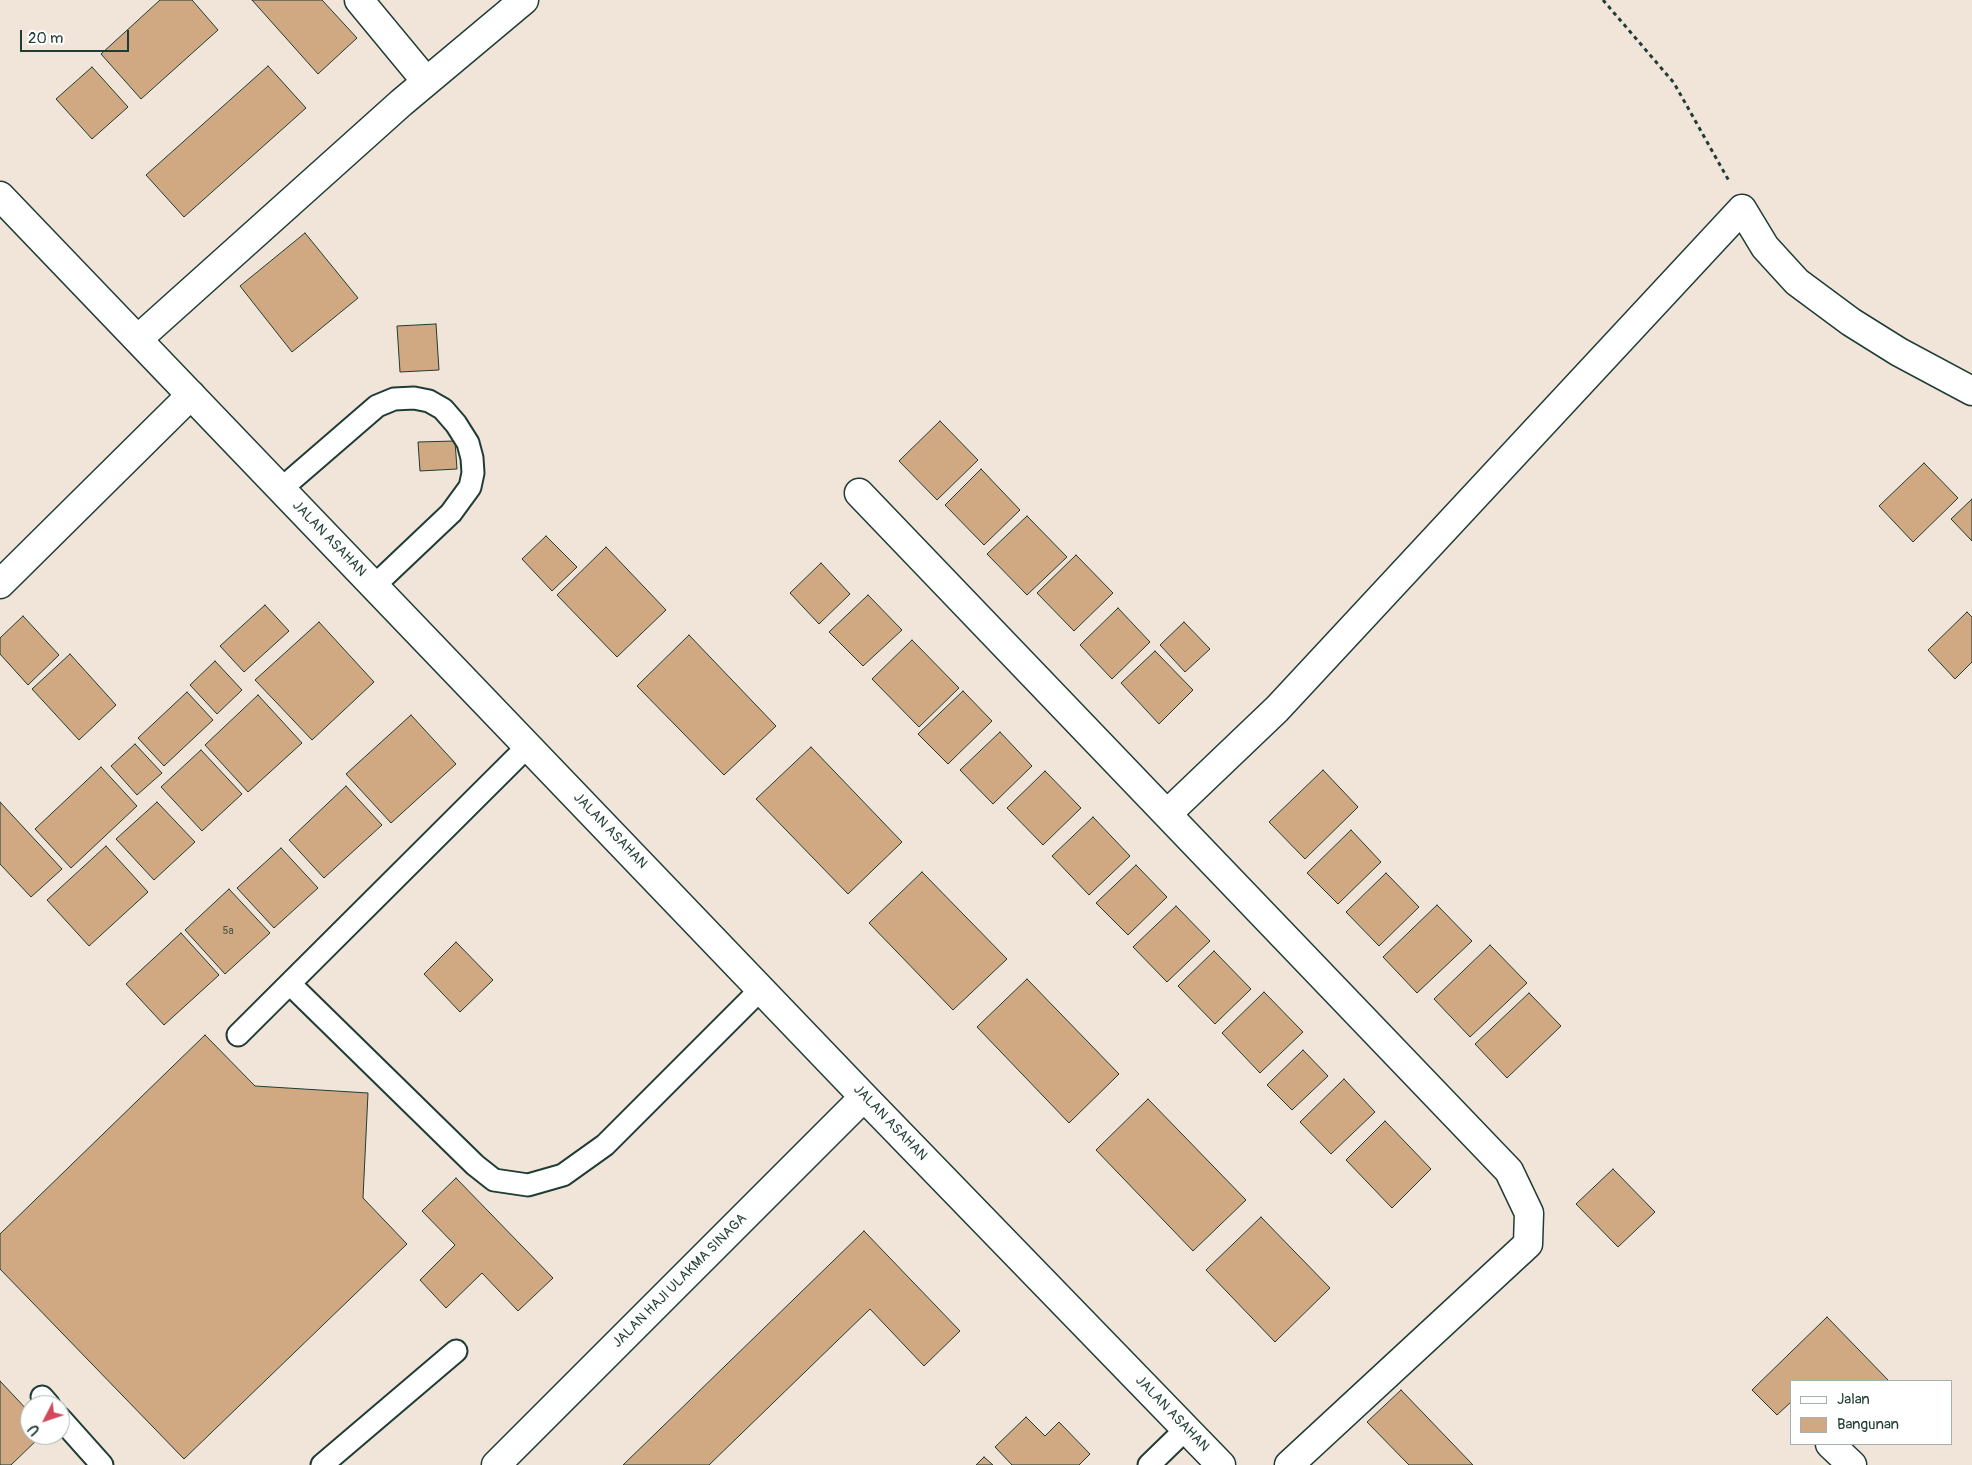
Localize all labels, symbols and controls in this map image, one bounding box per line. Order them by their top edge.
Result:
scale bar [22,20,131,52]
text: 20 m [28,29,63,48]
street label: JALAN ASAHAN [289,498,369,580]
street label: JALAN ASAHAN [570,790,650,872]
house number: 5a [222,924,234,938]
street label: JALAN ASAHAN [850,1082,930,1164]
street label: JALAN HAJI ULAKMA SINAGA [609,1210,751,1352]
street label: JALAN ASAHAN [1132,1373,1212,1455]
legend [1790,1380,1952,1445]
text: Jalan [1837,1390,1870,1409]
north arrow [20,1395,70,1445]
text: Bangunan [1837,1415,1899,1434]
text: U [25,1420,44,1439]

